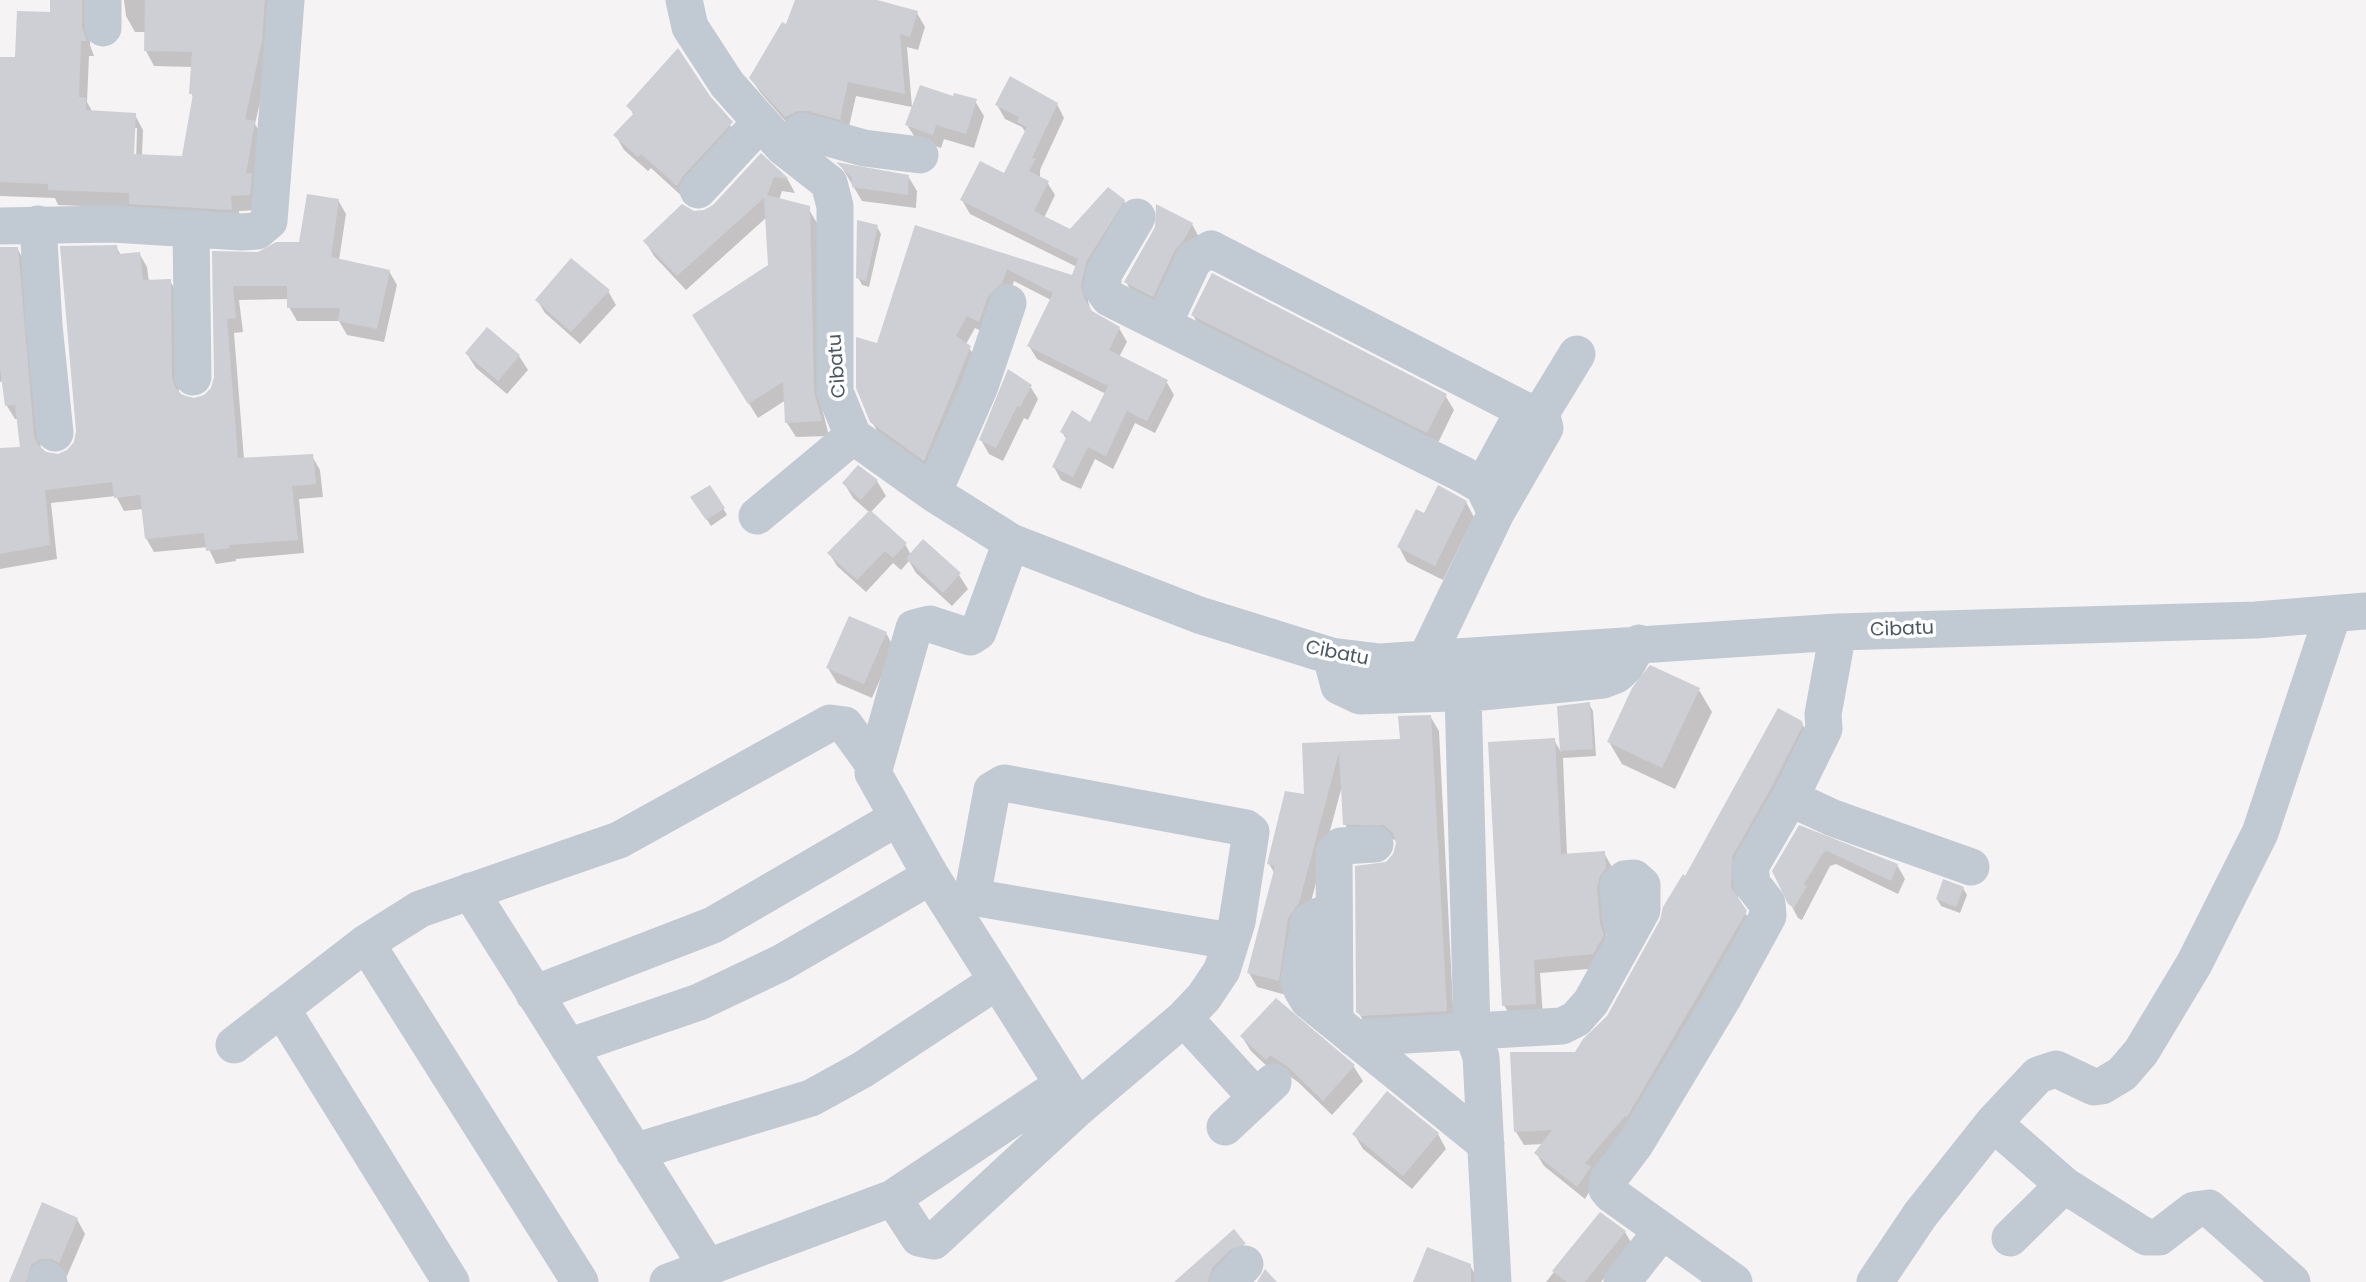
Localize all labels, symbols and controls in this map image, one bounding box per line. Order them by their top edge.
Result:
street label: Cibatu [824,333,852,399]
street label: Cibatu [1870,617,1934,643]
street label: Cibatu [1303,637,1371,671]

